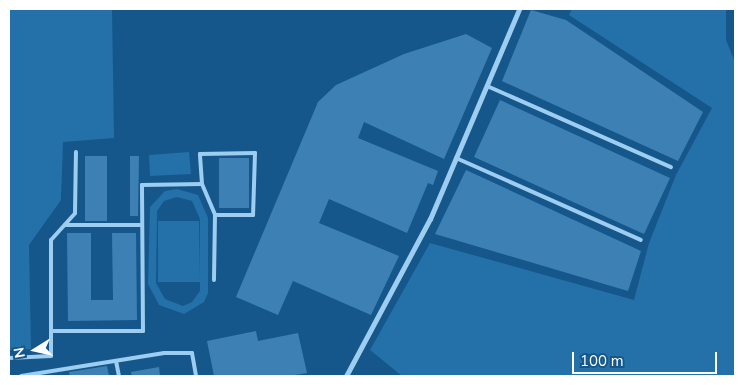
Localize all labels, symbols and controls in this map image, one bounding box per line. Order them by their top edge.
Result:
north arrow [10,325,60,375]
scale bar [574,342,719,374]
text: N [9,346,30,360]
text: 100 m [580,351,624,371]

